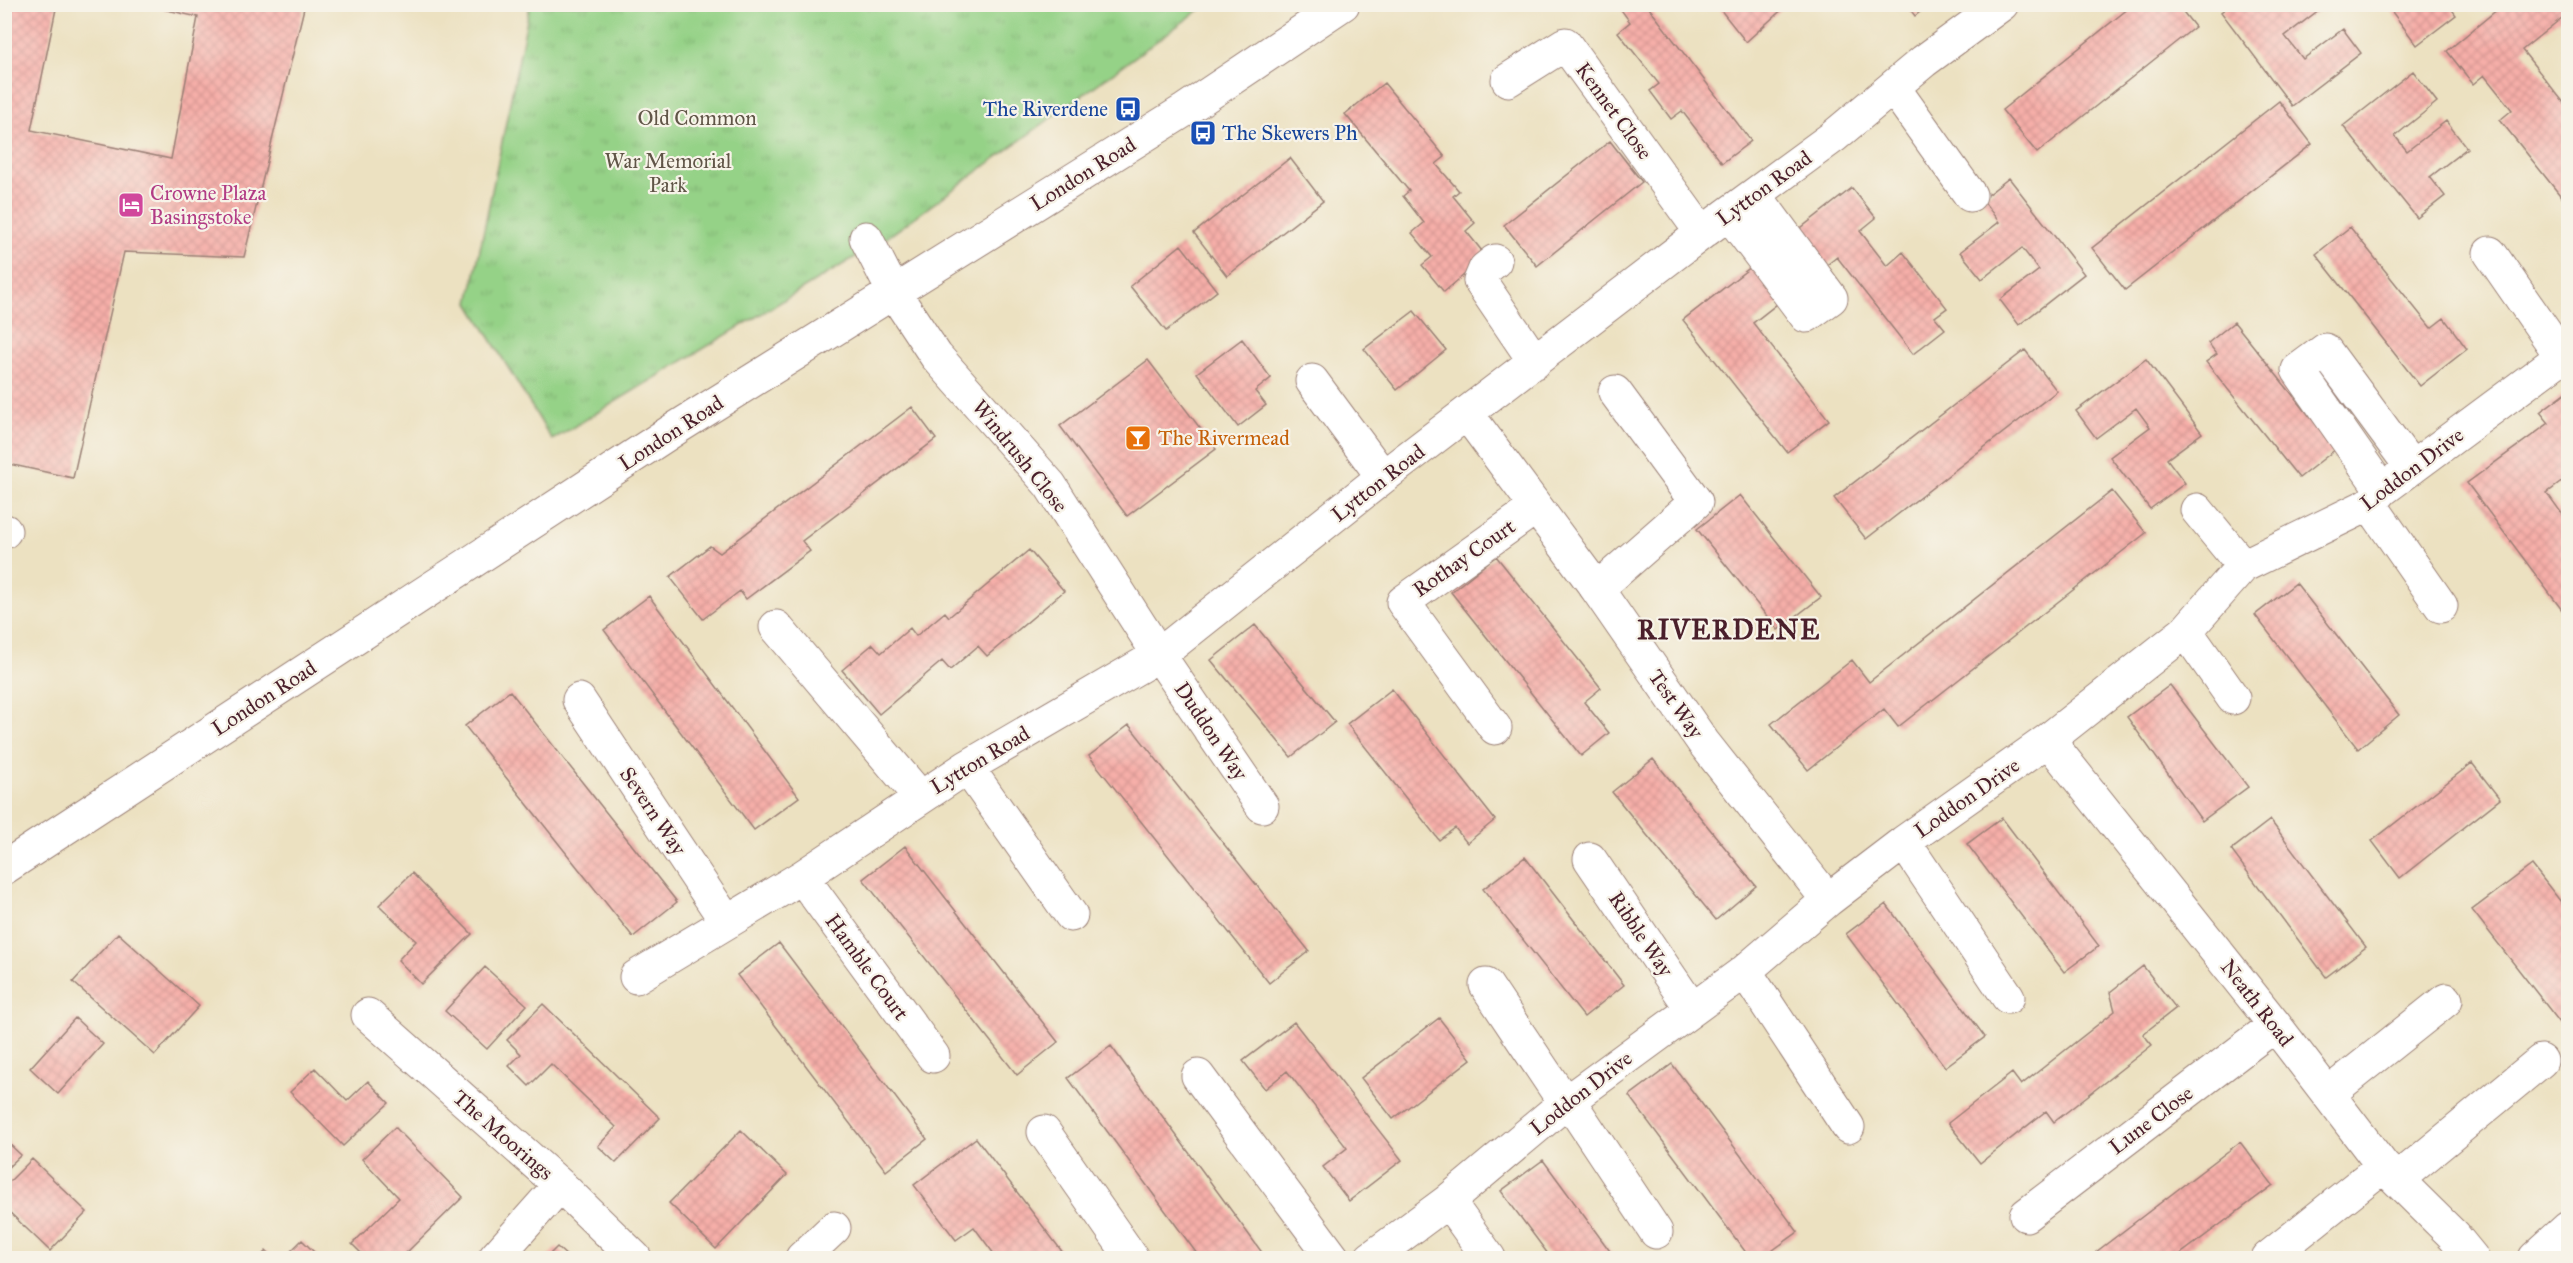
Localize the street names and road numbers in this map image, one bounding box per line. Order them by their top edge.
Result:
street label: Kennet Close [1570,57,1658,165]
street label: London Road [1025,131,1141,217]
street label: Lytton Road [1711,144,1817,231]
street label: London Road [614,389,729,476]
street label: Windrush Close [967,394,1074,518]
street label: Loddon Drive [2355,422,2469,516]
street label: Lytton Road [1326,438,1430,528]
street label: Rothay Court [1408,513,1521,603]
street label: London Road [207,654,322,741]
street label: Test Way [1643,664,1710,745]
street label: Duddon Way [1169,677,1254,786]
street label: Lytton Road [926,720,1035,800]
street label: Loddon Drive [1909,752,2025,844]
street label: Severn Way [614,762,693,861]
street label: Ribble Way [1603,887,1680,982]
street label: Hamble Court [820,909,915,1026]
street label: Neath Road [2215,954,2299,1052]
street label: Loddon Drive [1525,1045,1637,1141]
street label: Lune Close [2104,1080,2198,1160]
street label: The Moorings [447,1084,559,1186]

